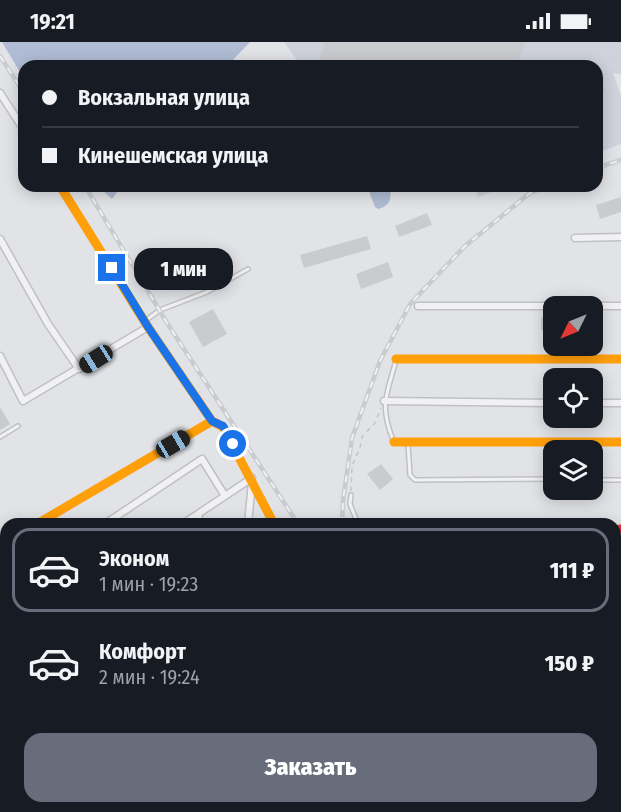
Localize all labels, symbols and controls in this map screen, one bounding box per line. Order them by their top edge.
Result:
text: 19:21 [30,8,75,35]
text: Вокзальная улица [78,84,250,111]
text: Кинешемская улица [78,142,268,169]
callout: 1 мин [133,247,232,289]
route end [98,254,125,281]
text: 1 мин [160,257,207,281]
north arrow [543,296,603,356]
map controls [543,296,603,500]
car [76,342,116,376]
button: locate [543,368,603,428]
car [153,427,193,461]
route start [219,430,246,457]
button: layers [543,440,603,500]
icon: car [27,543,81,597]
text: Эконом [99,545,169,572]
text: 111 ₽ [550,557,594,584]
text: 1 мин · 19:23 [99,572,198,596]
icon: car [27,636,81,690]
text: Комфорт [99,638,186,665]
text: 150 ₽ [545,650,594,677]
text: 2 мин · 19:24 [99,665,200,689]
button: Заказать [24,733,597,802]

